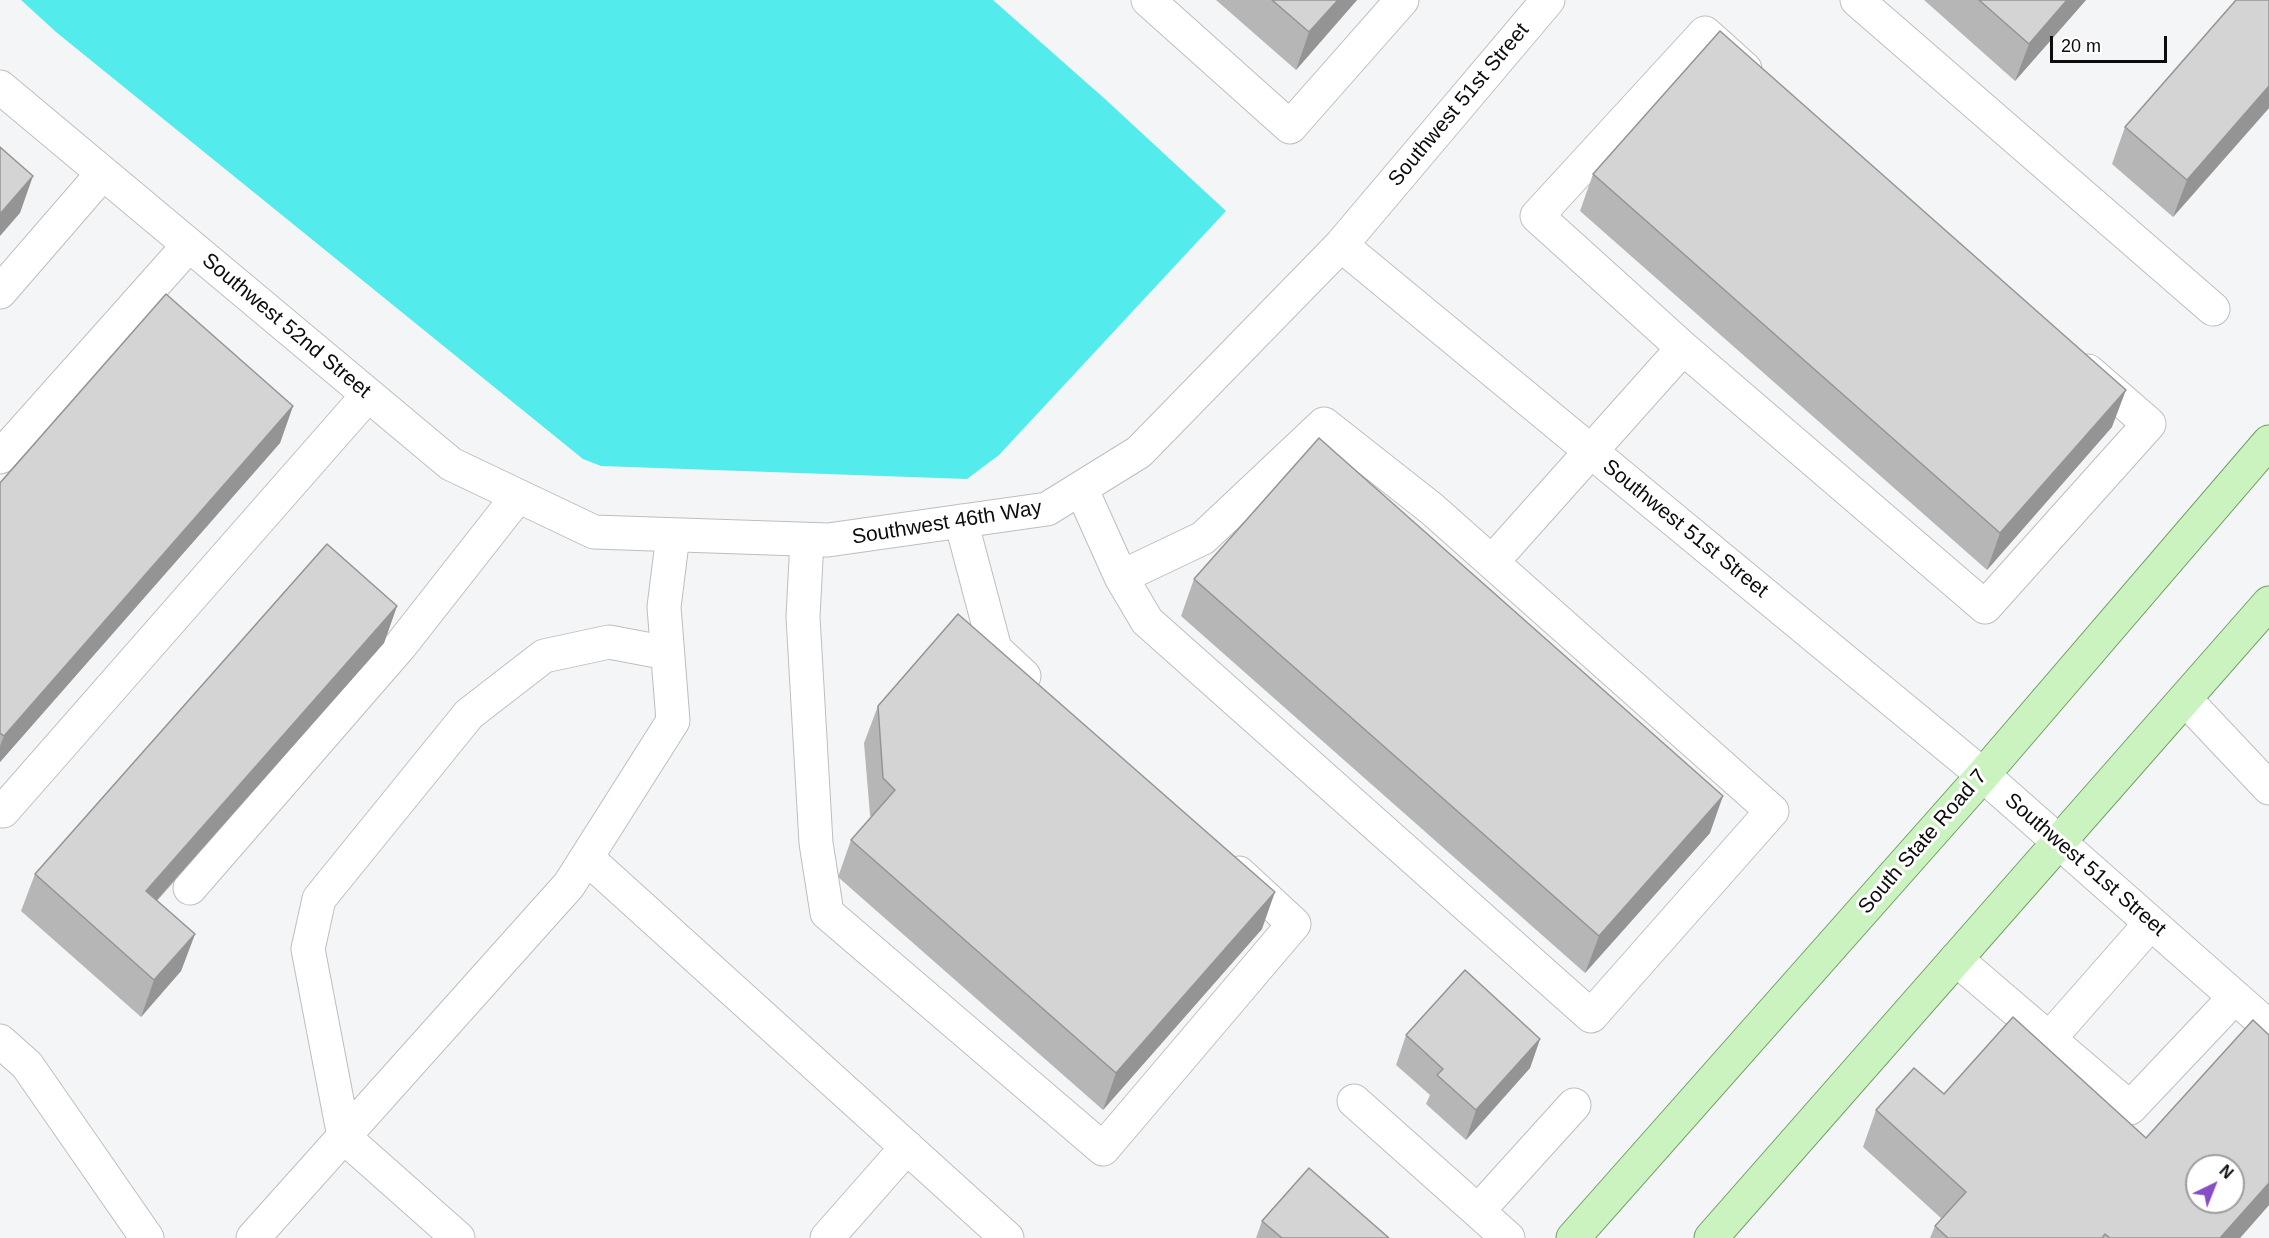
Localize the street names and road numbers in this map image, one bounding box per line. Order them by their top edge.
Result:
street label: Southwest 51st Street [1383,18,1535,192]
street label: Southwest 52nd Street [197,248,375,404]
street label: Southwest 51st Street [1597,455,1773,603]
street label: Southwest 46th Way [850,496,1044,550]
street label: South State Road 7 [1853,765,1993,919]
street label: Southwest 51st Street [1999,788,2171,942]

